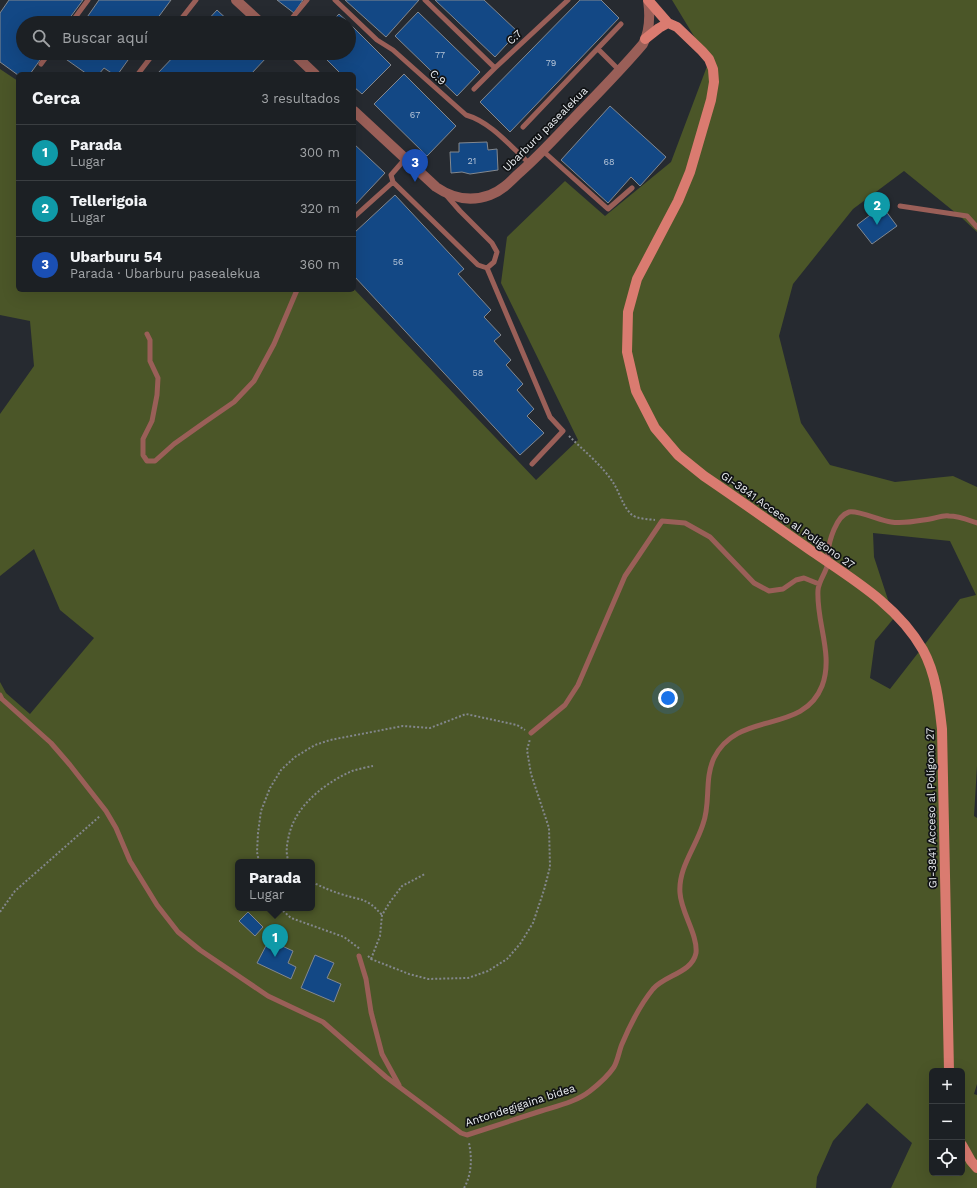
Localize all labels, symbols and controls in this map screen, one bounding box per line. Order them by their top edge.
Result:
search box [16,16,356,60]
icon: search [30,27,52,49]
street label: C.7 [504,27,524,47]
text: Buscar aquí [62,29,148,47]
house number: 77 [435,50,445,60]
house number: 79 [546,58,556,68]
street label: C.9 [427,67,449,88]
street label: Ubarburu pasealekua [500,84,590,174]
text: Cerca [32,88,80,108]
text: 3 resultados [261,91,340,106]
house number: 67 [410,110,420,120]
text: Parada [70,136,122,154]
text: 1 [42,145,48,160]
text: 300 m [299,145,340,160]
pin: 3 [402,149,428,182]
text: Lugar [70,154,105,169]
house number: 21 [468,156,476,166]
house number: 68 [603,157,615,167]
text: Tellerigoia [70,192,147,210]
pin: 2 [864,192,890,225]
text: 2 [41,201,49,216]
text: 320 m [300,201,340,216]
text: Lugar [70,210,105,225]
text: Ubarburu 54 [70,248,162,266]
text: 3 [41,257,49,272]
text: 360 m [300,257,340,272]
house number: 56 [393,257,403,267]
text: Parada · Ubarburu pasealekua [70,266,260,281]
house number: 58 [473,368,483,378]
street label: GI-3841 Acceso al Polígono 27 [718,469,857,572]
your location [658,688,678,708]
street label: GI-3841 Acceso al Polígono 27 [924,728,939,888]
popup [235,859,315,911]
text: Parada [249,869,301,887]
text: Lugar [249,887,284,902]
pin: 1 [262,924,288,957]
map controls [929,1068,965,1176]
button: + [929,1068,965,1104]
street label: Antondegigaina bidea [464,1082,577,1129]
button: − [929,1104,965,1140]
button: locate [929,1140,965,1176]

